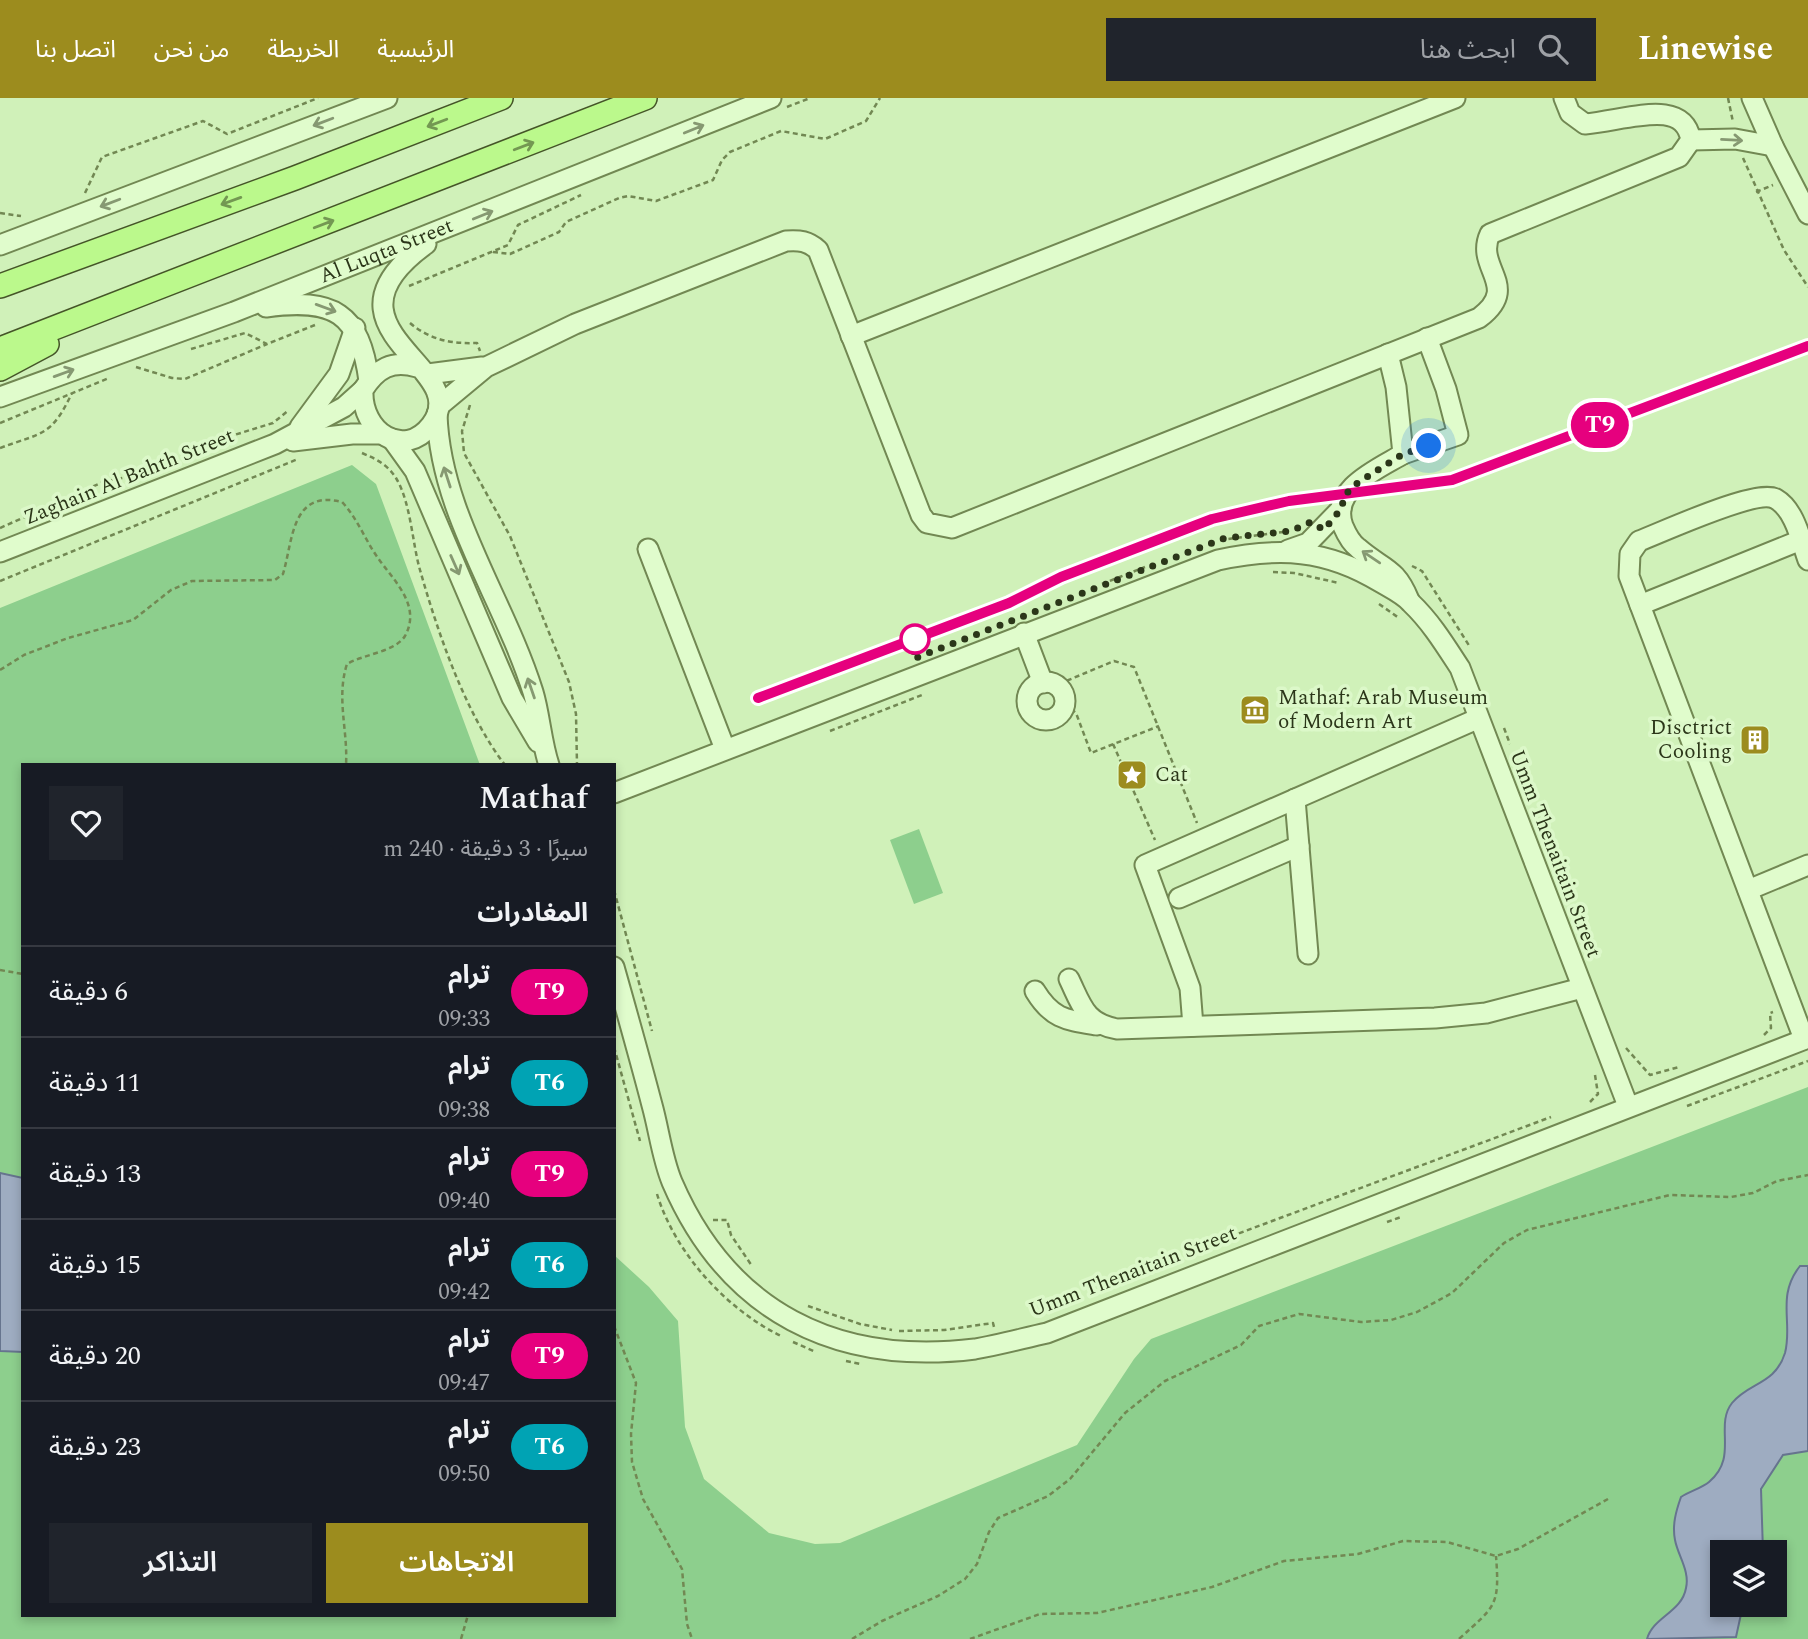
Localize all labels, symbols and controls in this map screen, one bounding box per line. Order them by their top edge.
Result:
search box [1106,18,1596,81]
text: Linewise [1638,24,1773,74]
text: ابحث هنا [1420,30,1516,70]
icon: search [1534,30,1572,68]
text: اتصل بنا [35,32,116,68]
text: من نحن [154,32,229,68]
text: الخريطة [267,32,339,68]
text: الرئيسية [377,32,454,68]
one-way arrow [312,117,334,130]
one-way arrow [427,117,449,130]
one-way arrow [683,122,704,135]
one-way arrow [1720,133,1743,146]
one-way arrow [513,138,535,151]
one-way arrow [221,196,243,208]
one-way arrow [100,198,122,210]
one-way arrow [472,207,493,220]
street label: Al Luqta Street [315,210,458,292]
one-way arrow [312,217,334,229]
one-way arrow [314,303,336,315]
one-way arrow [53,366,75,379]
line badge: T9 [1568,402,1632,448]
text: T9 [1585,407,1615,443]
street label: Zaghain Al Bahth Street [19,420,239,534]
your location [1411,428,1446,463]
one-way arrow [440,466,453,488]
one-way arrow [1362,550,1381,564]
one-way arrow [449,554,462,575]
unlabelled marker [900,624,930,654]
one-way arrow [523,678,536,700]
place label: Mathaf: Arab Museum of Modern Art [1278,682,1488,738]
museum icon: Mathaf: Arab Museum of Modern Art [1238,693,1272,727]
place label: Disctrict Cooling [1650,712,1732,768]
building icon: Disctrict Cooling [1738,723,1772,757]
street label: Umm Thenaitain Street [1501,745,1609,963]
place icon: Cat [1115,758,1149,792]
place label: Cat [1155,759,1188,791]
text: Mathaf [479,773,588,823]
button: heart [49,786,123,860]
text: سيرًا · 3 دقيقة · 240 m [383,832,588,867]
text: المغادرات [477,893,588,933]
text: ترام [448,955,490,995]
text: 6 دقيقة [49,972,128,1012]
text: T9 [534,974,565,1010]
text: 09:33 [438,1002,490,1037]
text: ترام [448,1046,490,1086]
text: 11 دقيقة [49,1063,141,1103]
text: T6 [534,1065,565,1101]
text: 09:38 [438,1093,490,1128]
text: ترام [448,1137,490,1177]
text: 13 دقيقة [49,1154,141,1194]
text: T9 [534,1156,565,1192]
text: 09:40 [438,1184,490,1219]
street label: Umm Thenaitain Street [1024,1218,1242,1326]
text: ترام [448,1228,490,1268]
text: 15 دقيقة [49,1245,141,1285]
text: T6 [534,1247,565,1283]
text: 09:42 [438,1275,490,1310]
text: ترام [448,1319,490,1359]
text: 20 دقيقة [49,1336,141,1376]
text: T9 [534,1338,565,1374]
text: 09:47 [438,1366,490,1401]
text: ترام [448,1410,490,1450]
text: 23 دقيقة [49,1427,141,1467]
text: T6 [534,1429,565,1465]
text: 09:50 [438,1457,490,1492]
button: التذاكر [49,1523,312,1603]
button: الاتجاهات [326,1523,588,1603]
map controls [1710,1540,1787,1617]
button: layers [1710,1540,1787,1617]

